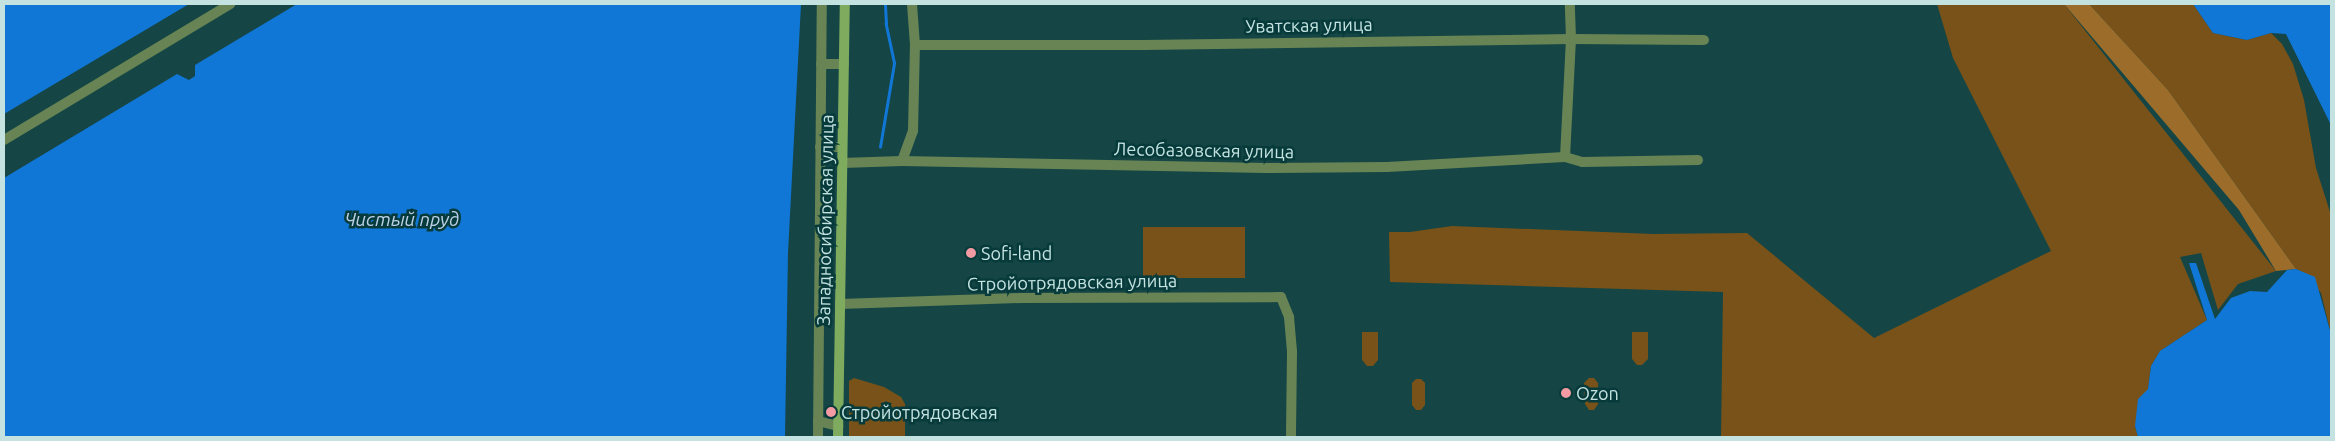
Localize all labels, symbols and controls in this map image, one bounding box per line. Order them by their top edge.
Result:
street label: Уватская улица [1245,13,1373,37]
street label: Западносибирская улица [812,114,838,326]
street label: Лесобазовская улица [1114,138,1294,162]
water label: Чистый пруд [345,209,459,231]
place label: Sofi-land [981,242,1052,264]
marker: Sofi-land [965,247,977,259]
street label: Стройотрядовская улица [967,269,1177,295]
place label: Ozon [1576,382,1619,404]
marker: Ozon [1560,387,1572,399]
place label: Стройотрядовская [841,401,998,423]
marker: Стройотрядовская [825,406,837,418]

